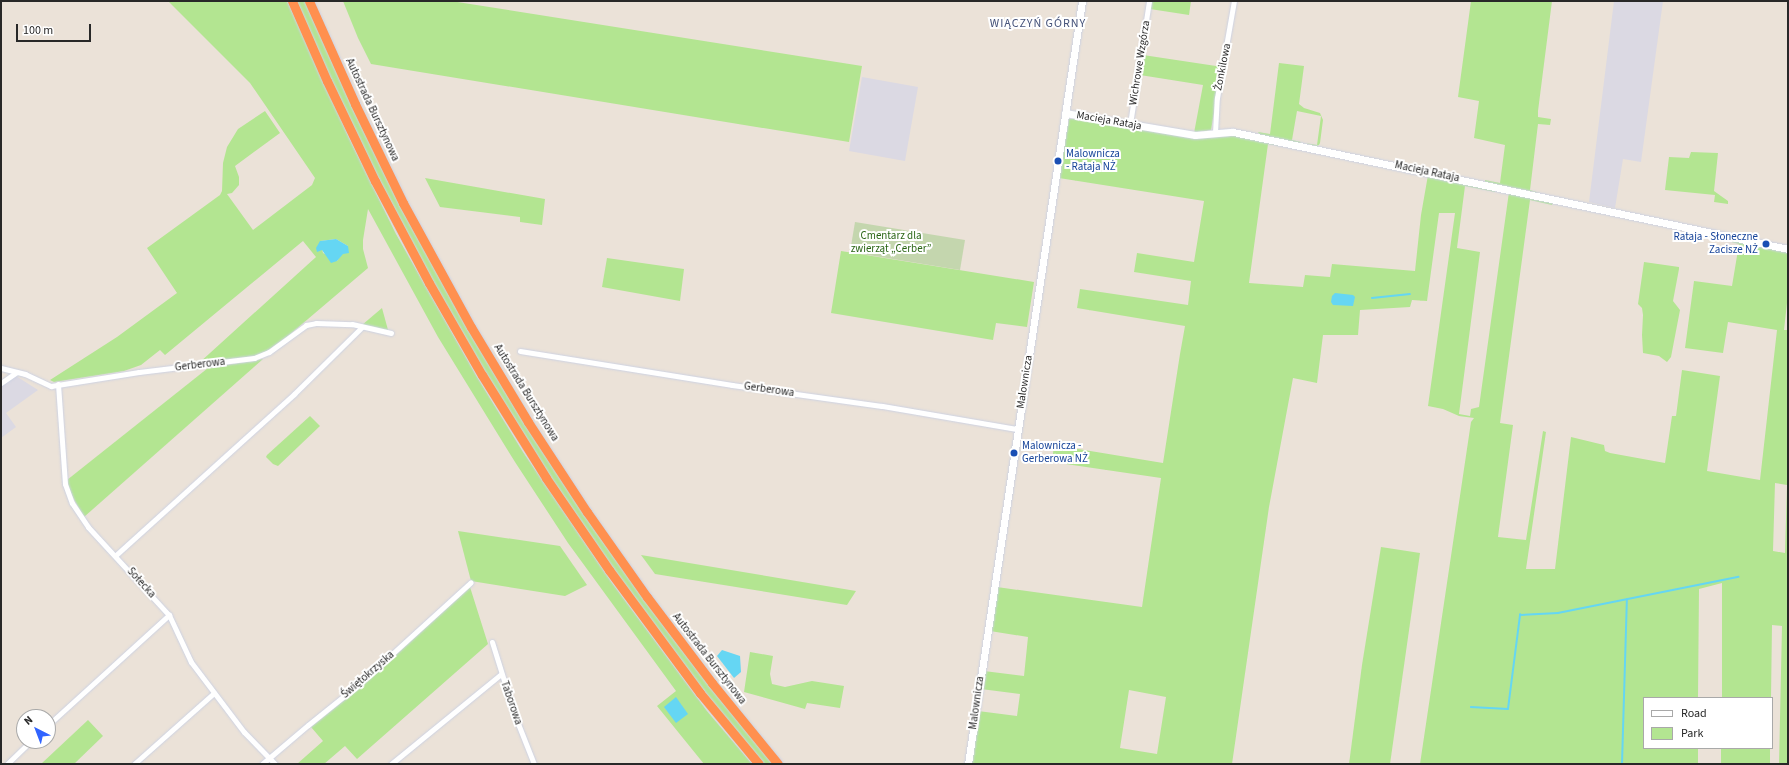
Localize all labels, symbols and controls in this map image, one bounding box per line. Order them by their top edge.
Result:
scale bar [18,16,93,42]
district label: WIĄCZYŃ GÓRNY [990,17,1086,31]
street label: Wichrowe Wzgórza [1127,20,1153,106]
text: 100 m [23,22,53,39]
street label: Żonkilowa [1212,42,1234,92]
street label: Autostrada Bursztynowa [342,56,402,164]
street label: Macieja Rataja [1075,109,1143,133]
place label: Malownicza - Rataja NŻ [1066,148,1120,174]
marker: Malownicza - Rataja NŻ [1053,156,1063,166]
street label: Macieja Rataja [1393,159,1461,185]
park label: Cmentarz dla zwierząt „Cerber” [851,230,931,256]
place label: Rataja - Słoneczne Zacisze NŻ [1674,231,1758,257]
marker: Rataja - Słoneczne Zacisze NŻ [1761,239,1771,249]
street label: Autostrada Bursztynowa [491,342,561,444]
street label: Malownicza [1014,354,1036,410]
street label: Gerberowa [174,355,226,375]
street label: Gerberowa [743,380,795,400]
place label: Malownicza - Gerberowa NŻ [1022,440,1088,466]
marker: Malownicza - Gerberowa NŻ [1009,448,1019,458]
street label: Sołecka [124,565,158,601]
street label: Autostrada Bursztynowa [669,611,749,707]
street label: Świętokrzyska [339,648,397,702]
street label: Malownicza [967,675,987,731]
street label: Taborowa [497,679,525,727]
legend [1643,697,1773,749]
text: Road [1681,705,1707,722]
north arrow [16,709,56,749]
text: N [21,712,36,728]
text: Park [1681,725,1703,742]

